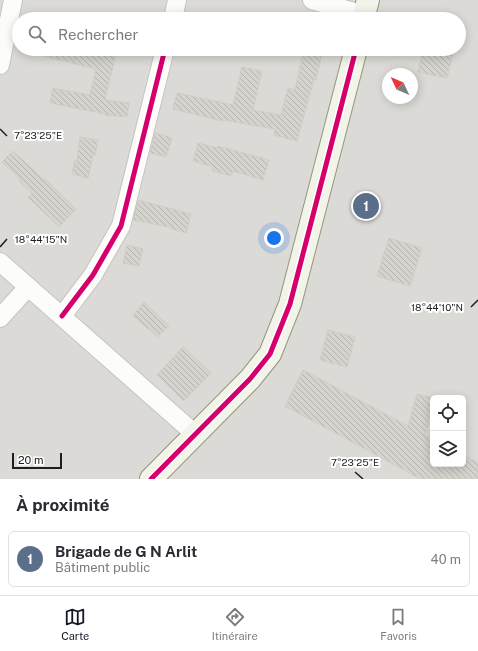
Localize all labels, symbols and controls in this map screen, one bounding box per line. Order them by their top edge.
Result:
search box [12,12,466,56]
icon: search [26,23,48,45]
text: Rechercher [58,26,138,43]
north arrow [382,68,418,104]
text: 7°23'25"E [14,129,62,141]
pin: 1 [353,191,379,221]
your location [264,228,284,248]
text: 18°44'15"N [15,233,67,245]
text: 18°44'10"N [411,301,463,313]
map controls [430,395,466,467]
button: locate [430,395,466,431]
button: layers [430,431,466,467]
scale bar [12,451,62,470]
text: 20 m [18,454,43,466]
text: 7°23'25"E [331,456,379,468]
text: À proximité [16,495,110,515]
text: Brigade de G N Arlit [55,543,197,560]
text: 1 [27,552,33,567]
text: 40 m [430,552,461,567]
text: Bâtiment public [55,560,150,575]
tab: Carte [61,606,89,642]
tab: Itinéraire [212,606,258,642]
tab: Favoris [380,606,417,642]

